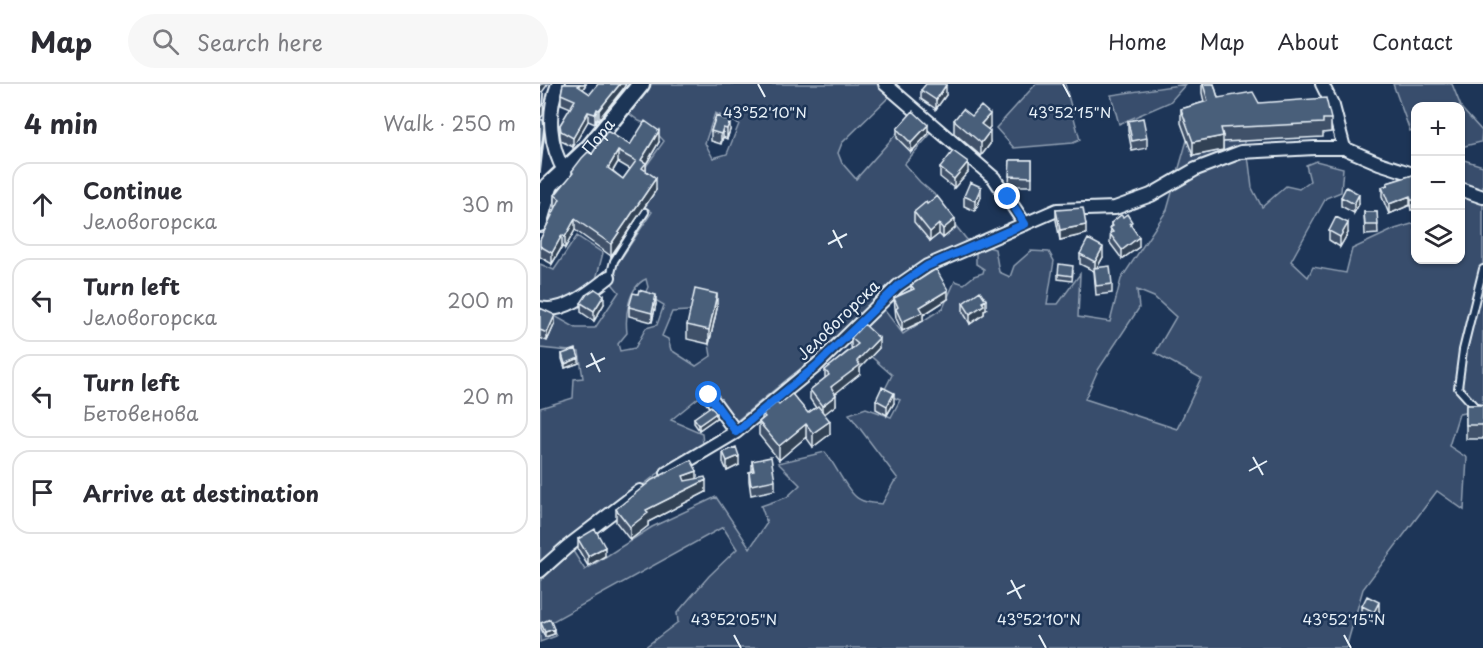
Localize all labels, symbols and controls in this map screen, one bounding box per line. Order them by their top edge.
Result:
search box [128,14,548,68]
text: Map [30,20,92,63]
icon: search [149,25,182,58]
text: Search here [197,25,323,58]
text: Home [1108,25,1167,57]
text: Map [1200,25,1245,57]
text: About [1278,25,1339,57]
text: Contact [1372,25,1453,57]
text: 43°52'10"N [723,100,807,123]
text: 43°52'15"N [1029,100,1111,123]
map controls [1411,102,1465,264]
button: + [1411,102,1465,156]
text: 4 min [24,104,98,143]
text: Walk · 250 m [383,108,516,138]
street label: Пора [575,112,620,159]
button: − [1411,156,1465,210]
text: Continue [83,173,182,206]
route end [994,183,1020,209]
icon: ahead [26,188,59,221]
text: 30 m [461,189,514,219]
text: Јеловогорска [83,206,217,236]
button: layers [1411,210,1465,264]
text: Turn left [83,269,180,302]
street label: Јеловогорска [790,273,884,365]
icon: left [26,284,59,317]
text: 200 m [447,285,514,315]
text: Јеловогорска [83,302,217,332]
text: Turn left [83,365,180,398]
icon: left [26,380,59,413]
text: 20 m [462,381,514,411]
route start [695,381,721,407]
text: Бетовенова [83,398,198,428]
icon: arrive [26,476,59,509]
text: Arrive at destination [83,476,319,509]
text: 43°52'05"N [691,607,777,630]
text: 43°52'10"N [997,607,1081,630]
text: 43°52'15"N [1303,607,1385,630]

